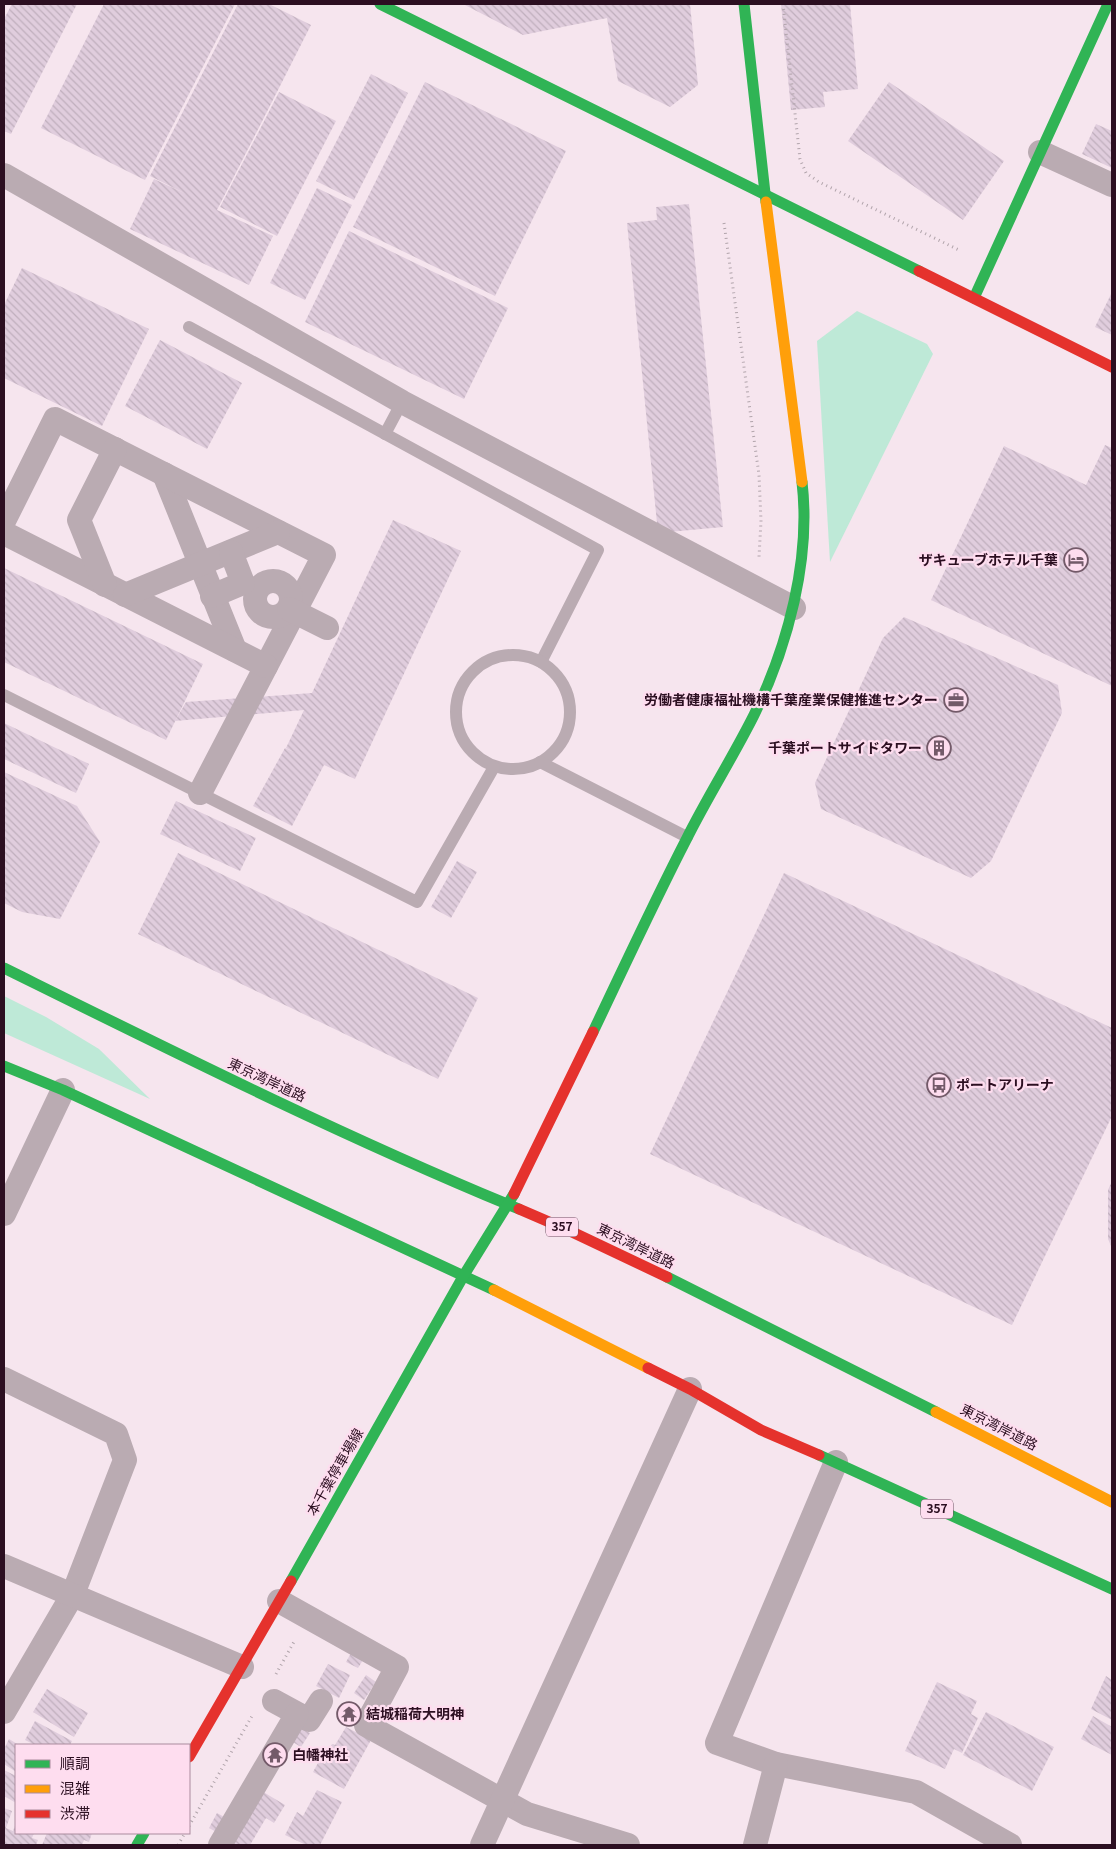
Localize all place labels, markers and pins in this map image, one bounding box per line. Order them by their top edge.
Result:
hotel icon: ザキューブホテル千葉 [1063,547,1089,573]
place label: ザキューブホテル千葉 [919,549,1058,569]
office icon: 労働者健康福祉機構千葉産業保健推進センター [943,687,969,713]
place label: 労働者健康福祉機構千葉産業保健推進センター [644,689,938,709]
building icon: 千葉ポートサイドタワー [926,735,952,761]
place label: 千葉ポートサイドタワー [768,737,922,757]
bus stop icon: ポートアリーナ [926,1072,952,1098]
place label: ポートアリーナ [956,1074,1054,1094]
temple icon: 結城稲荷大明神 [336,1701,362,1727]
place label: 結城稲荷大明神 [366,1703,464,1723]
temple icon: 白幡神社 [262,1742,288,1768]
place label: 白幡神社 [292,1744,348,1764]

